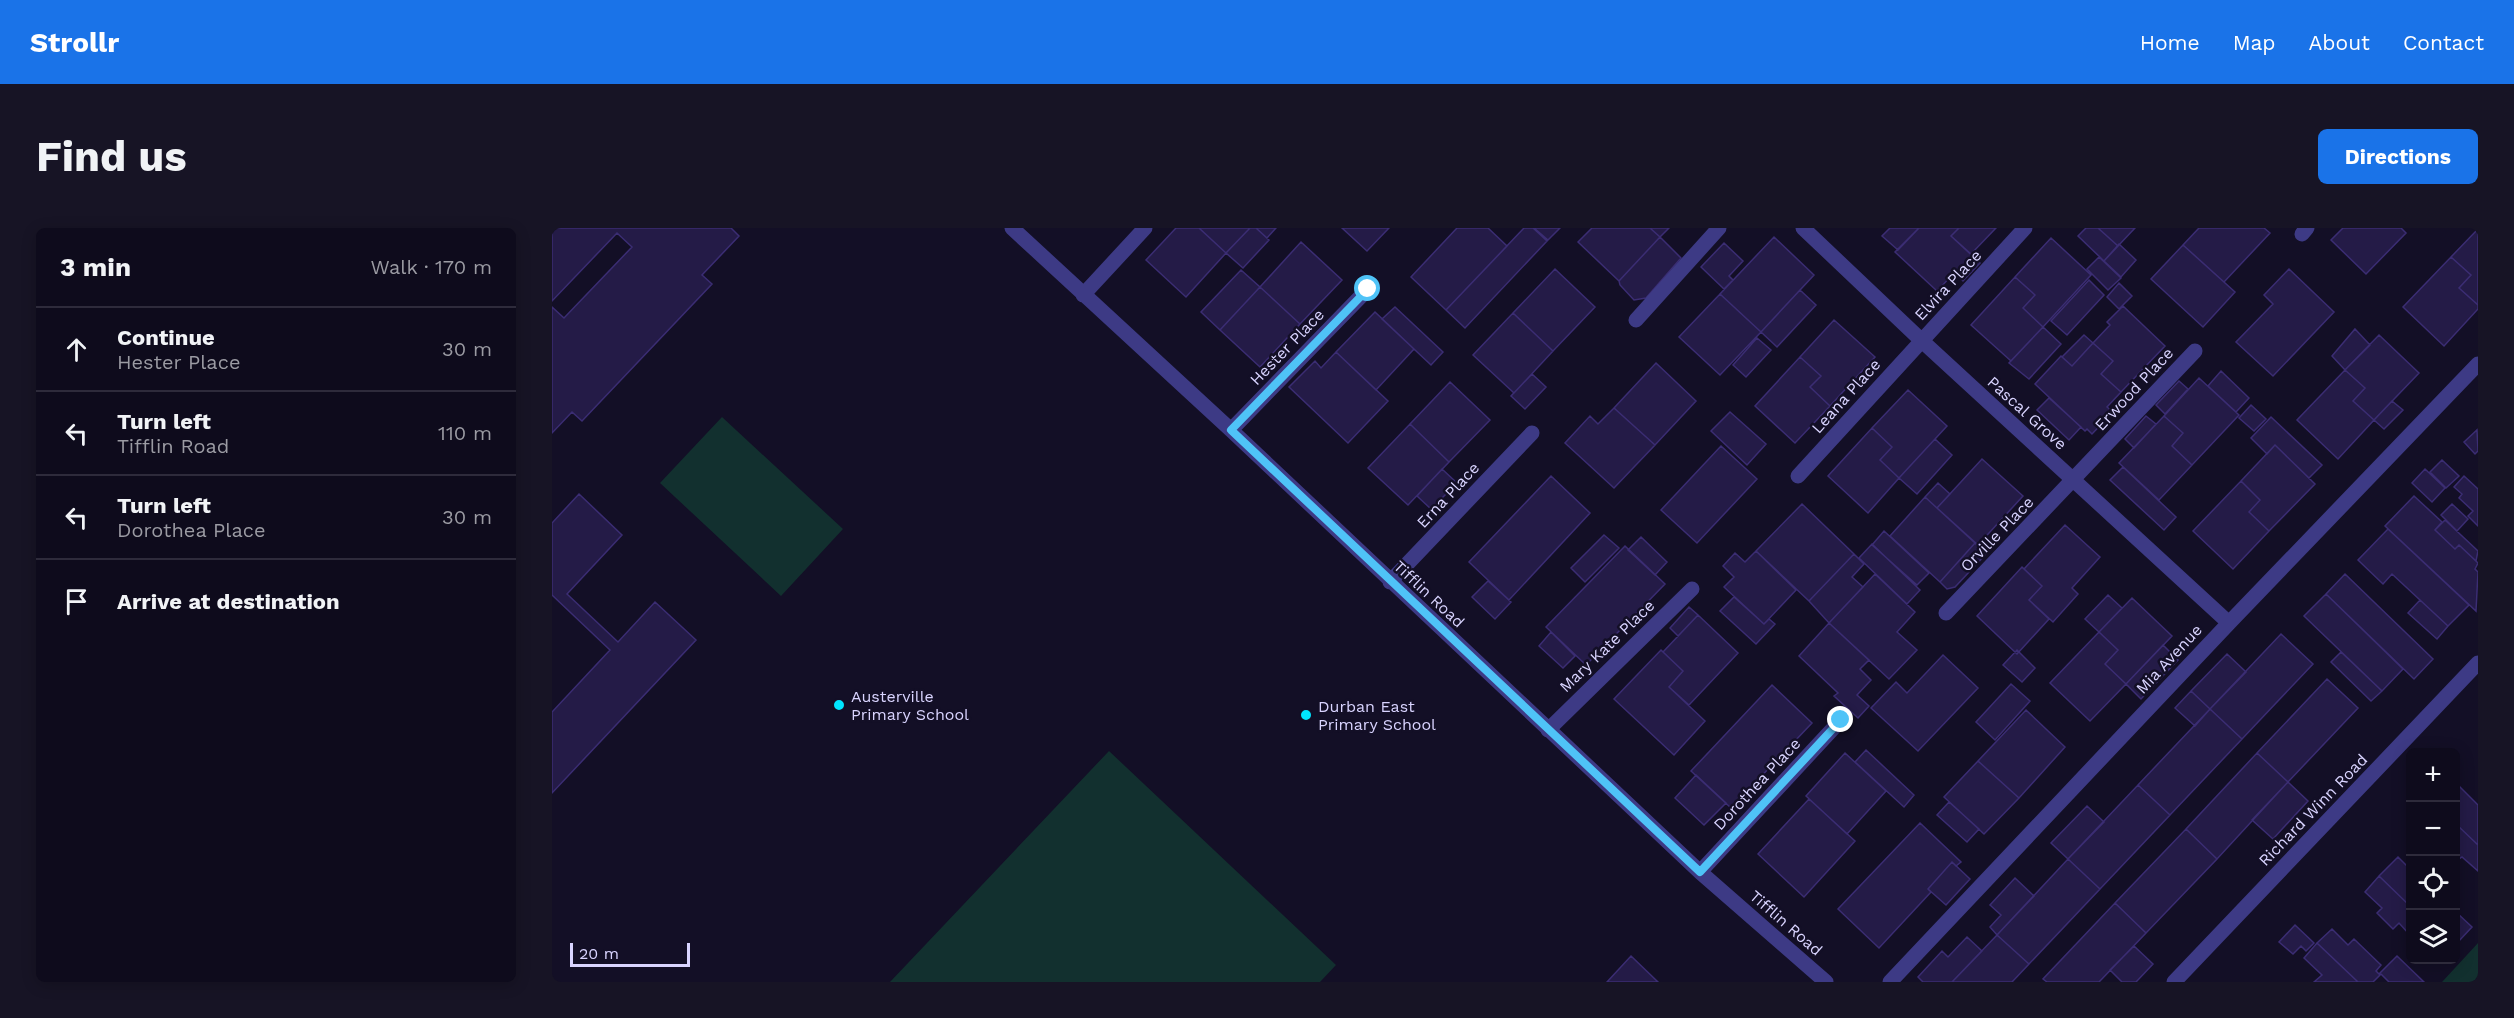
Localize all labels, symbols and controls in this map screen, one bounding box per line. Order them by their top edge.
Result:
text: Strollr [30,26,119,59]
text: Home [2140,30,2200,55]
text: Map [2233,30,2276,55]
text: About [2309,30,2370,55]
text: Contact [2403,30,2484,55]
button: Directions [2318,129,2478,184]
text: Find us [36,132,187,181]
street label: Elvira Place [1910,246,1986,324]
text: 3 min [60,252,131,282]
text: Walk · 170 m [371,255,492,279]
route start [1354,275,1380,301]
street label: Hester Place [1246,305,1328,389]
text: Continue [117,325,215,350]
icon: ahead [60,333,93,366]
text: 30 m [442,337,492,361]
street label: Erwood Place [2091,344,2177,434]
text: Hester Place [117,350,240,374]
street label: Leana Place [1808,355,1884,437]
street label: Pascal Grove [1983,372,2071,454]
text: Turn left [117,409,211,434]
icon: left [60,417,93,450]
text: 110 m [438,421,492,445]
text: Tifflin Road [117,434,229,458]
street label: Erna Place [1413,458,1483,532]
street label: Orville Place [1956,492,2038,576]
text: Turn left [117,493,211,518]
icon: left [60,501,93,534]
text: 30 m [442,505,492,529]
text: Dorothea Place [117,518,265,542]
street label: Tifflin Road [1390,556,1468,632]
icon: arrive [60,585,93,618]
text: Arrive at destination [117,589,340,614]
street label: Mary Kate Place [1556,596,1658,696]
street label: Mia Avenue [2132,620,2206,698]
place label: Austerville Primary School [851,687,969,724]
place label: Durban East Primary School [1318,697,1436,734]
marker: Austerville Primary School [832,698,846,712]
route end [1827,706,1853,732]
marker: Durban East Primary School [1299,708,1313,722]
street label: Dorothea Place [1710,734,1804,834]
map controls [2406,748,2460,964]
button: + [2406,748,2460,802]
street label: Richard Winn Road [2255,750,2371,870]
button: − [2406,802,2460,856]
button: locate [2406,856,2460,910]
street label: Tifflin Road [1746,886,1826,960]
button: layers [2406,910,2460,964]
scale bar [570,940,690,968]
text: 20 m [579,944,619,963]

